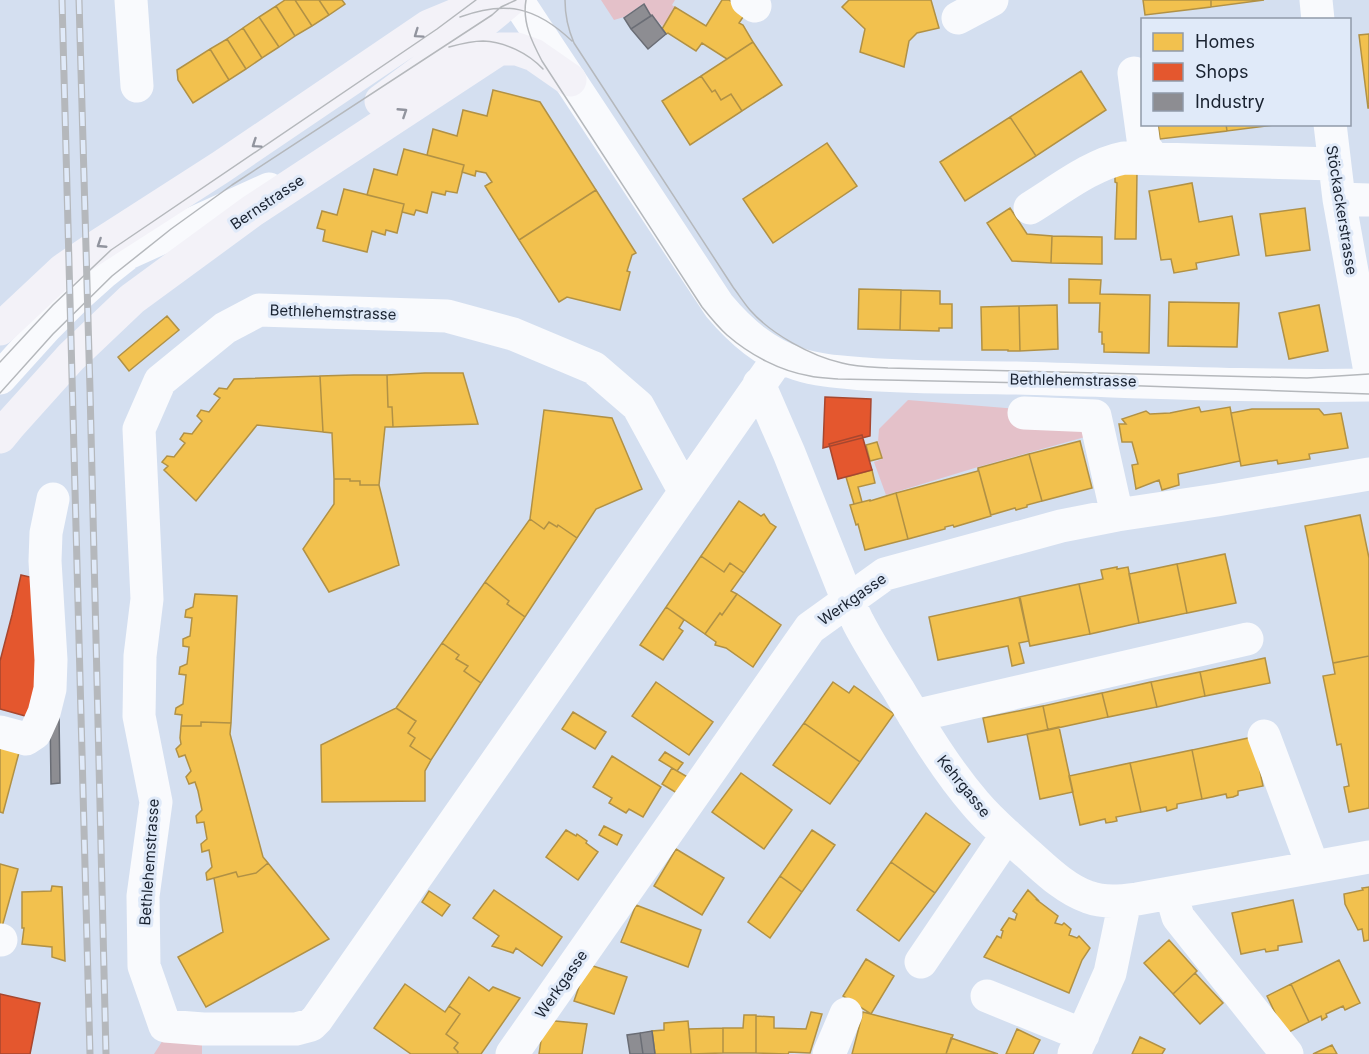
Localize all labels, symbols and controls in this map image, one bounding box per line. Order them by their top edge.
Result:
legend [1141,18,1351,126]
one-way arrow [413,27,424,38]
text: Homes [1195,31,1255,52]
text: Shops [1195,61,1249,82]
text: Industry [1195,91,1265,112]
one-way arrow [396,108,407,119]
one-way arrow [252,136,263,147]
street label: Stöckackerstrasse [1322,144,1362,276]
street label: Bernstrasse [227,170,307,234]
one-way arrow [97,237,107,249]
street label: Bethlehemstrasse [269,300,397,324]
street label: Bethlehemstrasse [1009,369,1137,391]
street label: Werkgasse [814,569,890,629]
street label: Kehrgasse [933,751,995,821]
street label: Bethlehemstrasse [135,798,163,926]
street label: Werkgasse [531,946,591,1022]

